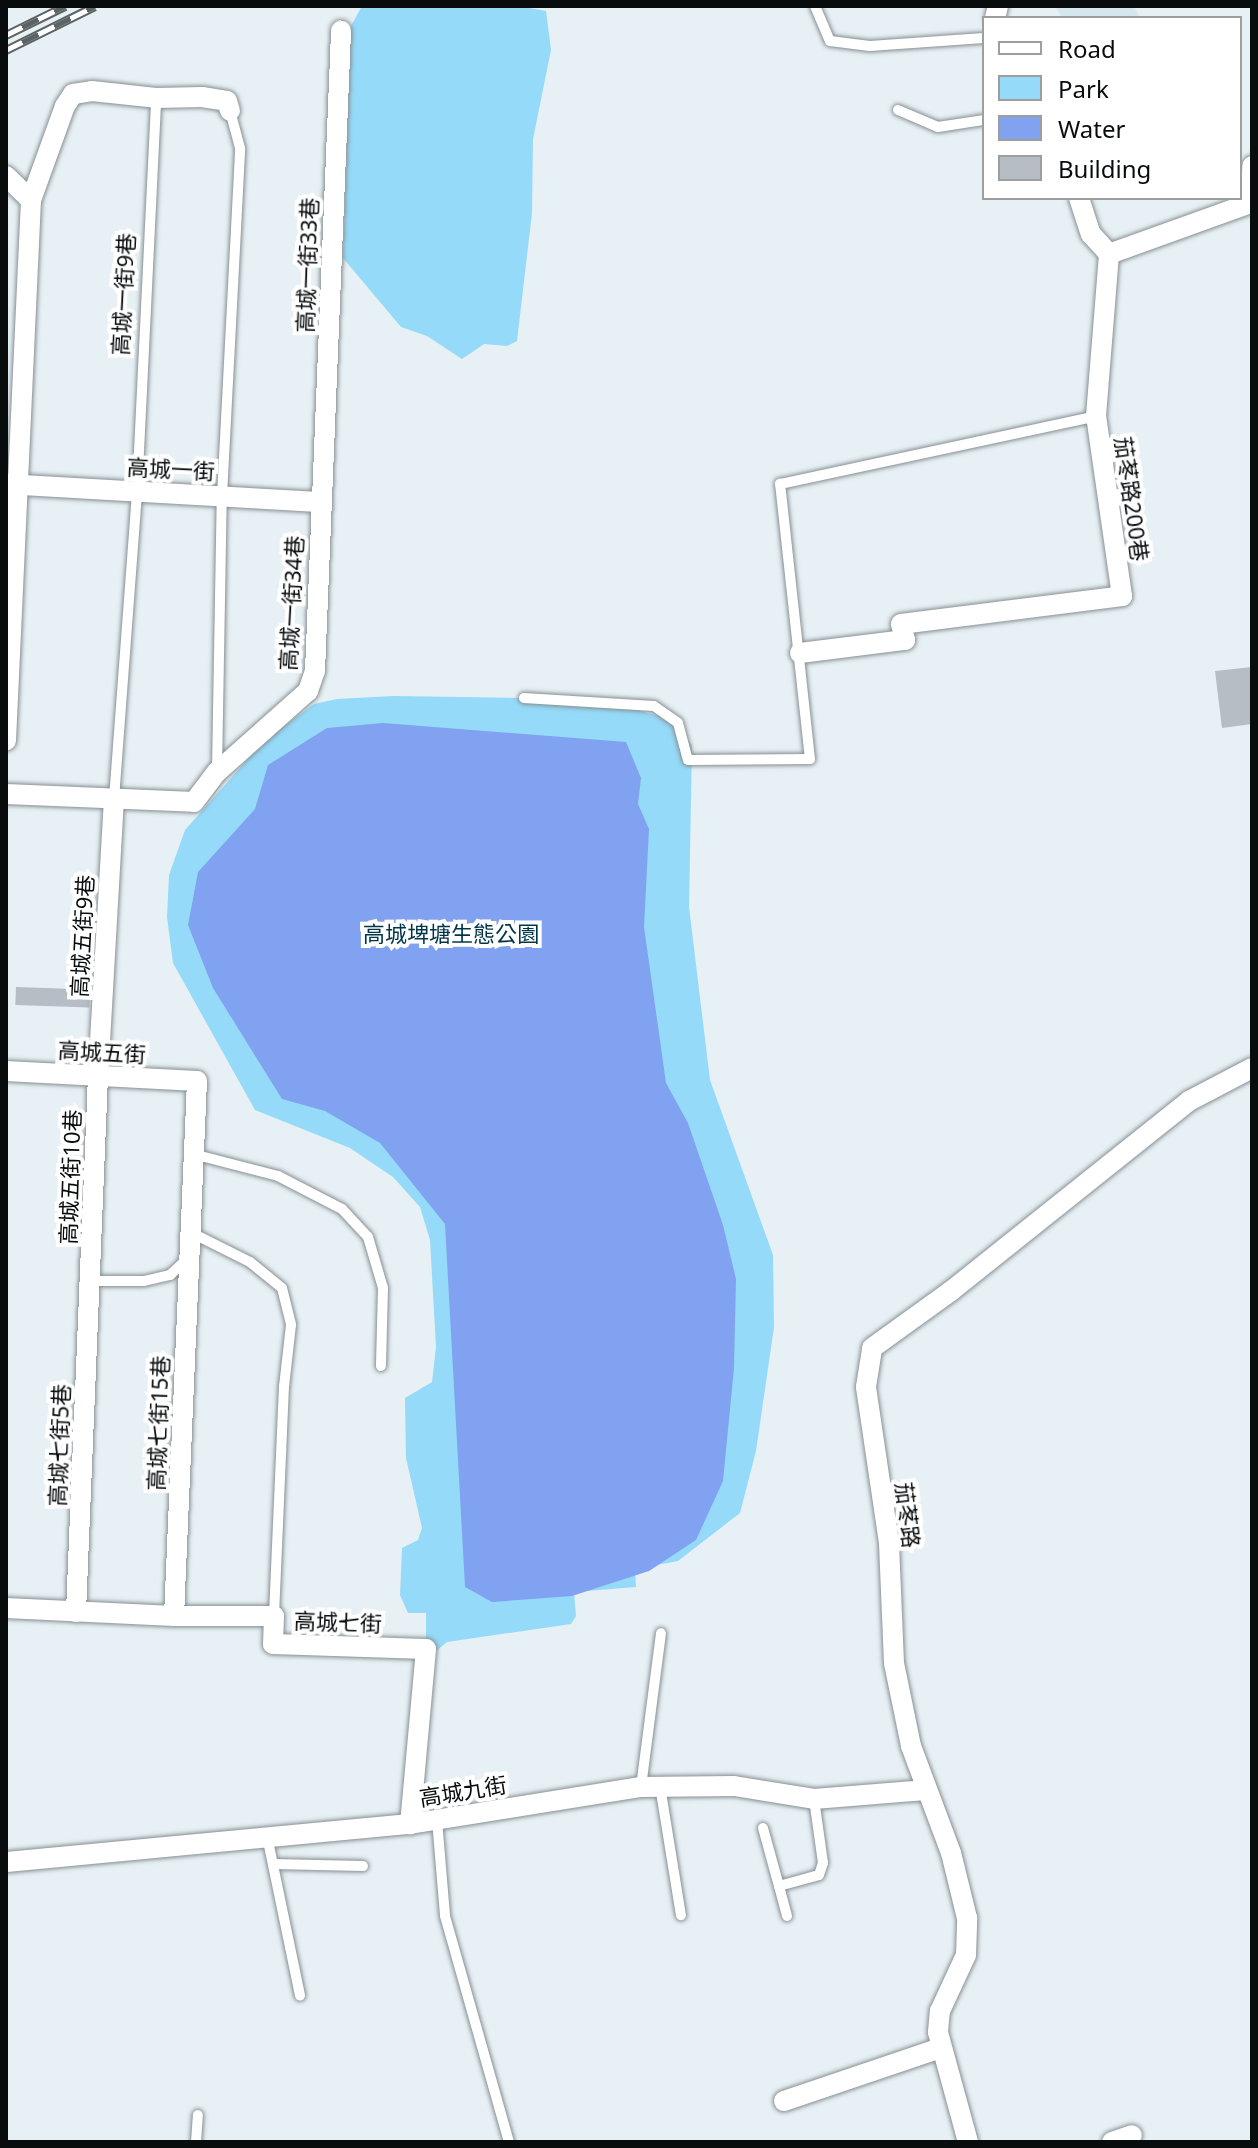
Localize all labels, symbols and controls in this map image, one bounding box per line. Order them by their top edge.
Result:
legend [982,16,1242,200]
text: Road [1058,32,1116,65]
text: Park [1058,72,1109,105]
text: Water [1058,112,1125,145]
text: Building [1058,152,1151,185]
street label: 高城一街33巷 [291,197,323,333]
street label: 高城一街9巷 [107,232,139,356]
street label: 茄苳路200巷 [1110,435,1154,563]
street label: 高城一街 [126,454,216,484]
street label: 高城一街34巷 [274,535,308,671]
street label: 高城五街9巷 [66,874,98,998]
park label: 高城埤塘生態公園 [363,921,539,947]
street label: 高城五街 [57,1037,147,1067]
street label: 高城五街10巷 [54,1109,86,1245]
street label: 高城七街15巷 [142,1355,174,1491]
street label: 高城七街5巷 [44,1383,74,1507]
street label: 茄苳路 [891,1481,925,1549]
street label: 高城七街 [294,1607,382,1637]
street label: 高城九街 [417,1771,509,1811]

